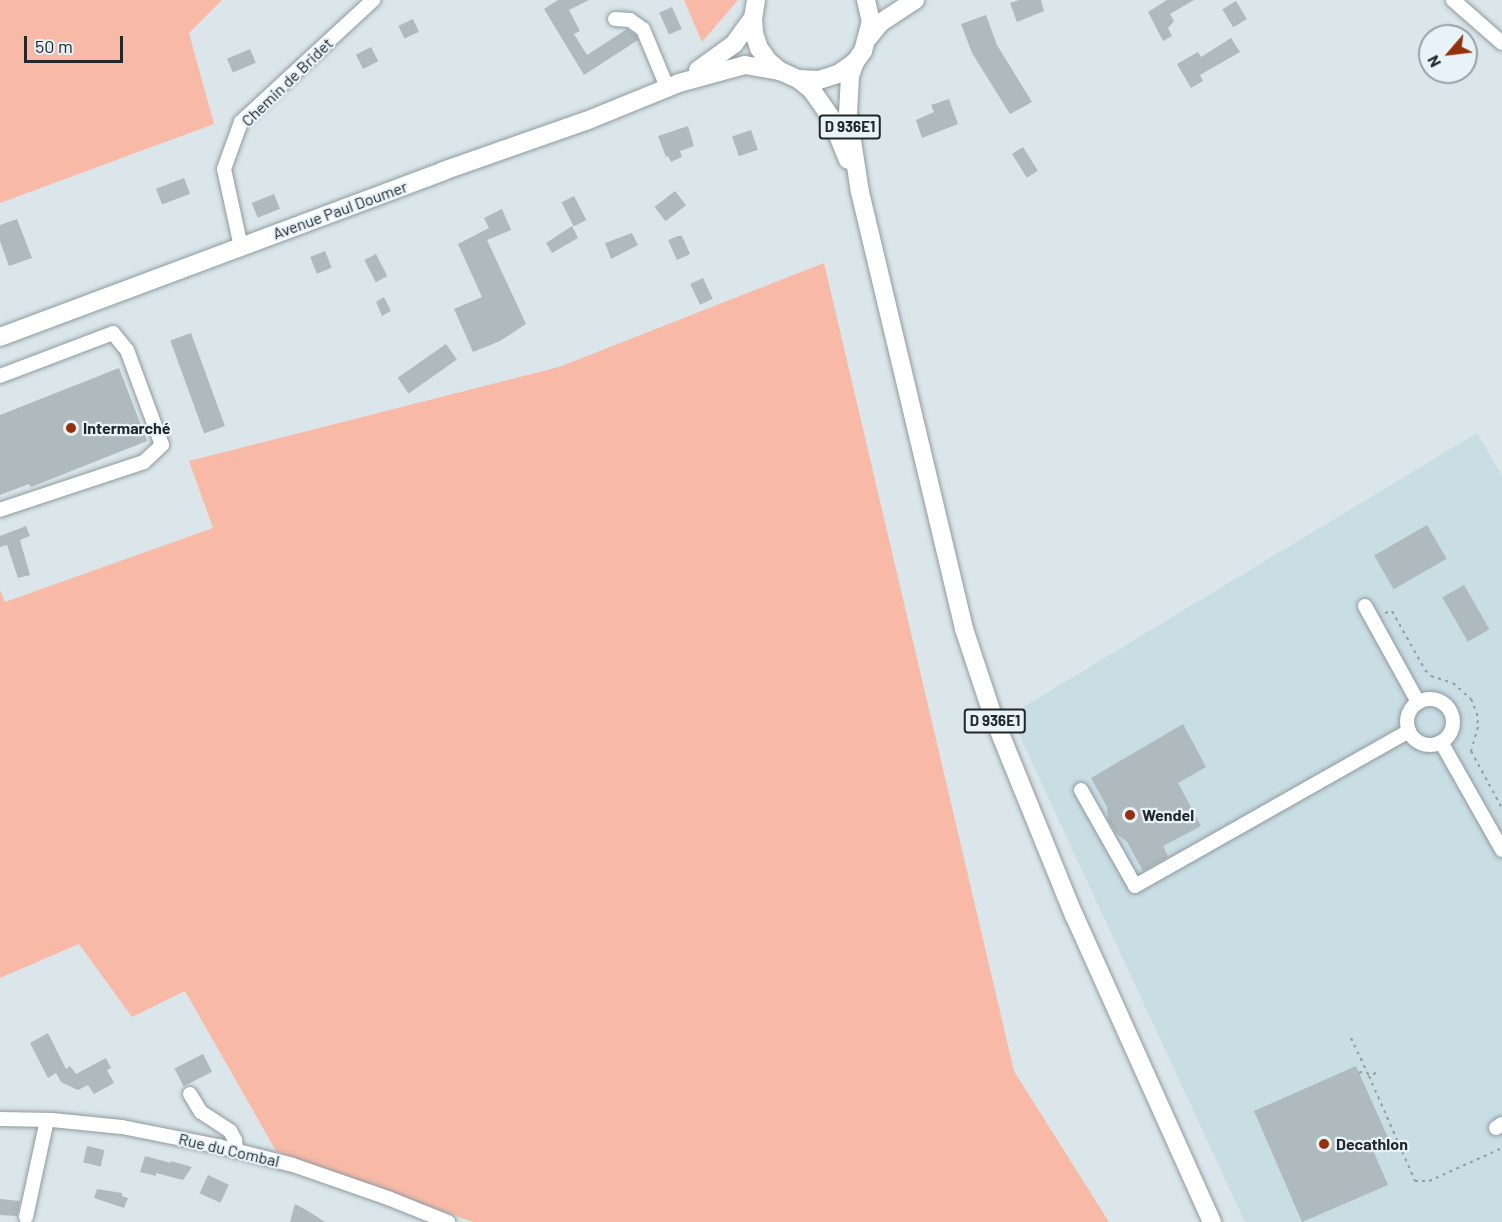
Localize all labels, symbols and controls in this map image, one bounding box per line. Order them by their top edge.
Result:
scale bar [27,24,126,62]
north arrow [1418,24,1478,84]
street label: Chemin de Bridet [237,34,337,130]
text: 50 m [35,35,73,57]
text: N [1423,53,1444,71]
road number: D 936E1 [818,115,882,139]
street label: Avenue Paul Doumer [270,177,410,243]
place label: Intermarché [83,418,171,438]
marker: Intermarché [64,421,78,435]
road number: D 936E1 [964,709,1026,733]
place label: Wendel [1142,805,1194,825]
marker: Wendel [1123,808,1137,822]
street label: Rue du Combal [177,1129,281,1171]
place label: Decathlon [1336,1134,1408,1154]
marker: Decathlon [1317,1137,1331,1151]

